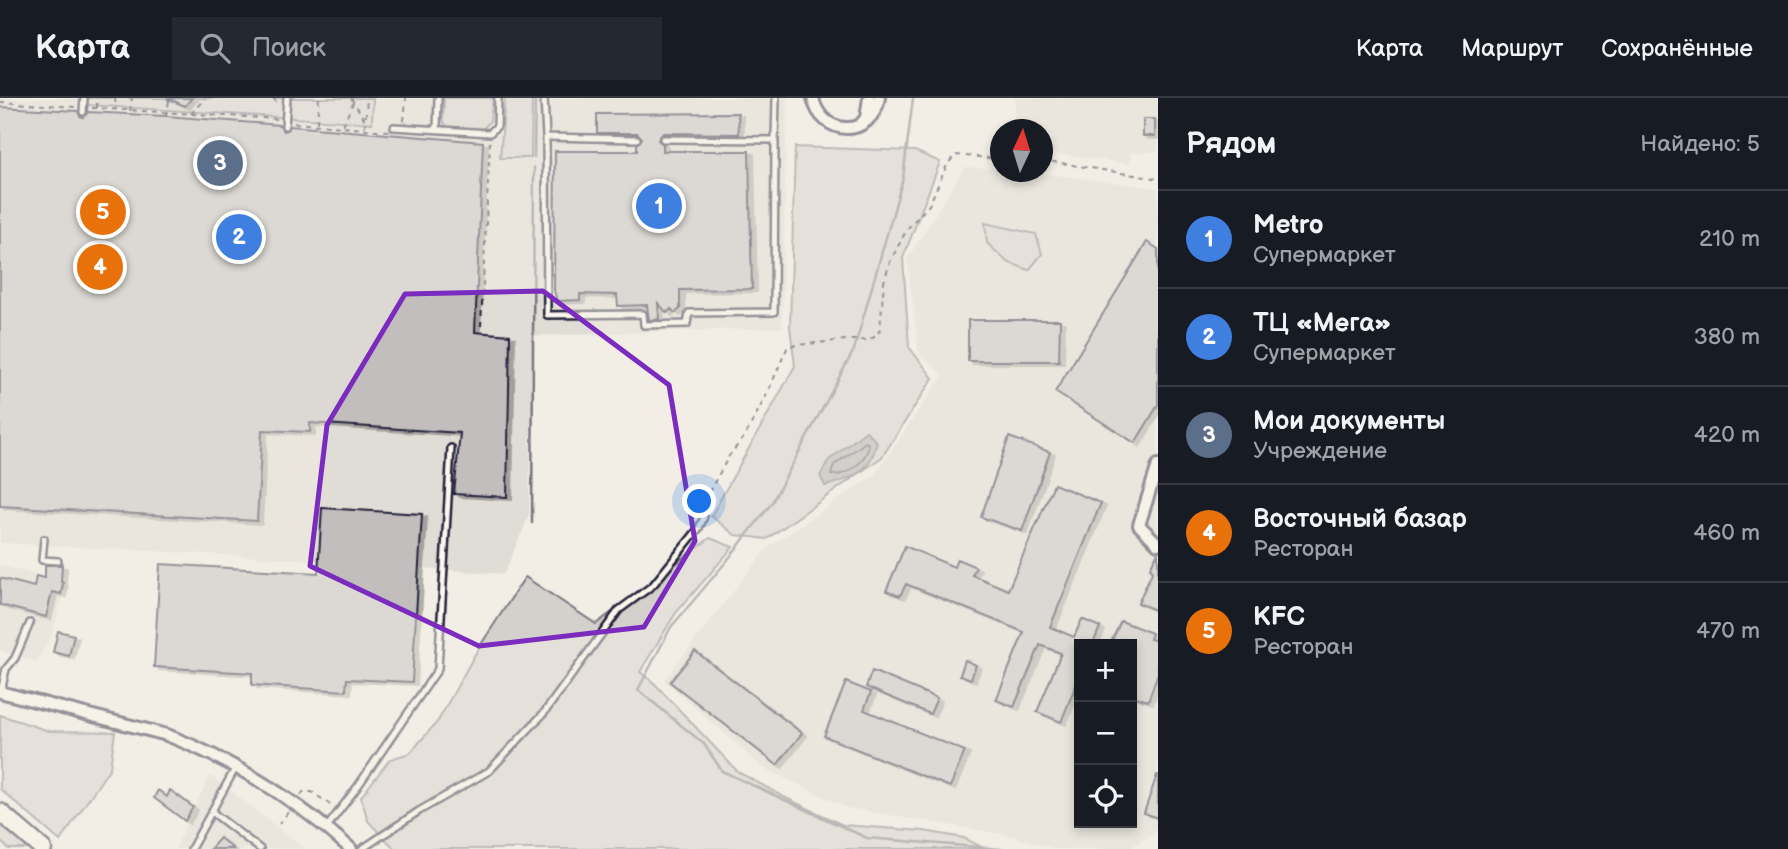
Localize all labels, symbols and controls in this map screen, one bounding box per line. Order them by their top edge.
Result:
search box [172,17,662,80]
text: Карта [35,28,130,68]
icon: search [196,29,234,67]
text: Поиск [252,33,326,64]
text: Карта [1356,34,1423,63]
text: Маршрут [1461,34,1563,63]
text: Сохранённые [1601,34,1753,63]
north arrow [990,119,1053,182]
text: Рядом [1186,126,1276,162]
text: Найдено: 5 [1640,130,1760,158]
pin: 3 [197,137,243,189]
pin: 1 [636,180,682,232]
pin: 5 [80,186,126,238]
text: Metro [1253,210,1324,241]
pin: 2 [216,211,262,263]
text: 1 [1204,225,1214,253]
text: 210 m [1699,225,1760,253]
pin: 4 [77,241,123,293]
text: Супермаркет [1253,241,1396,269]
text: ТЦ «Мега» [1253,308,1391,339]
text: 2 [1202,323,1216,351]
text: 380 m [1694,323,1760,351]
text: Супермаркет [1253,339,1396,367]
text: Мои документы [1253,406,1445,437]
text: 3 [1202,421,1216,449]
text: 420 m [1694,421,1760,449]
text: Учреждение [1253,437,1387,465]
your location [682,484,716,518]
text: Восточный базар [1253,504,1467,535]
text: 4 [1202,519,1216,547]
text: 460 m [1693,519,1760,547]
text: Ресторан [1253,535,1353,563]
text: KFC [1253,602,1305,633]
text: 5 [1202,617,1216,645]
text: 470 m [1696,617,1760,645]
text: Ресторан [1253,633,1353,661]
map controls [1074,639,1137,828]
button: + [1074,639,1137,702]
button: − [1074,702,1137,765]
button: locate [1074,765,1137,828]

